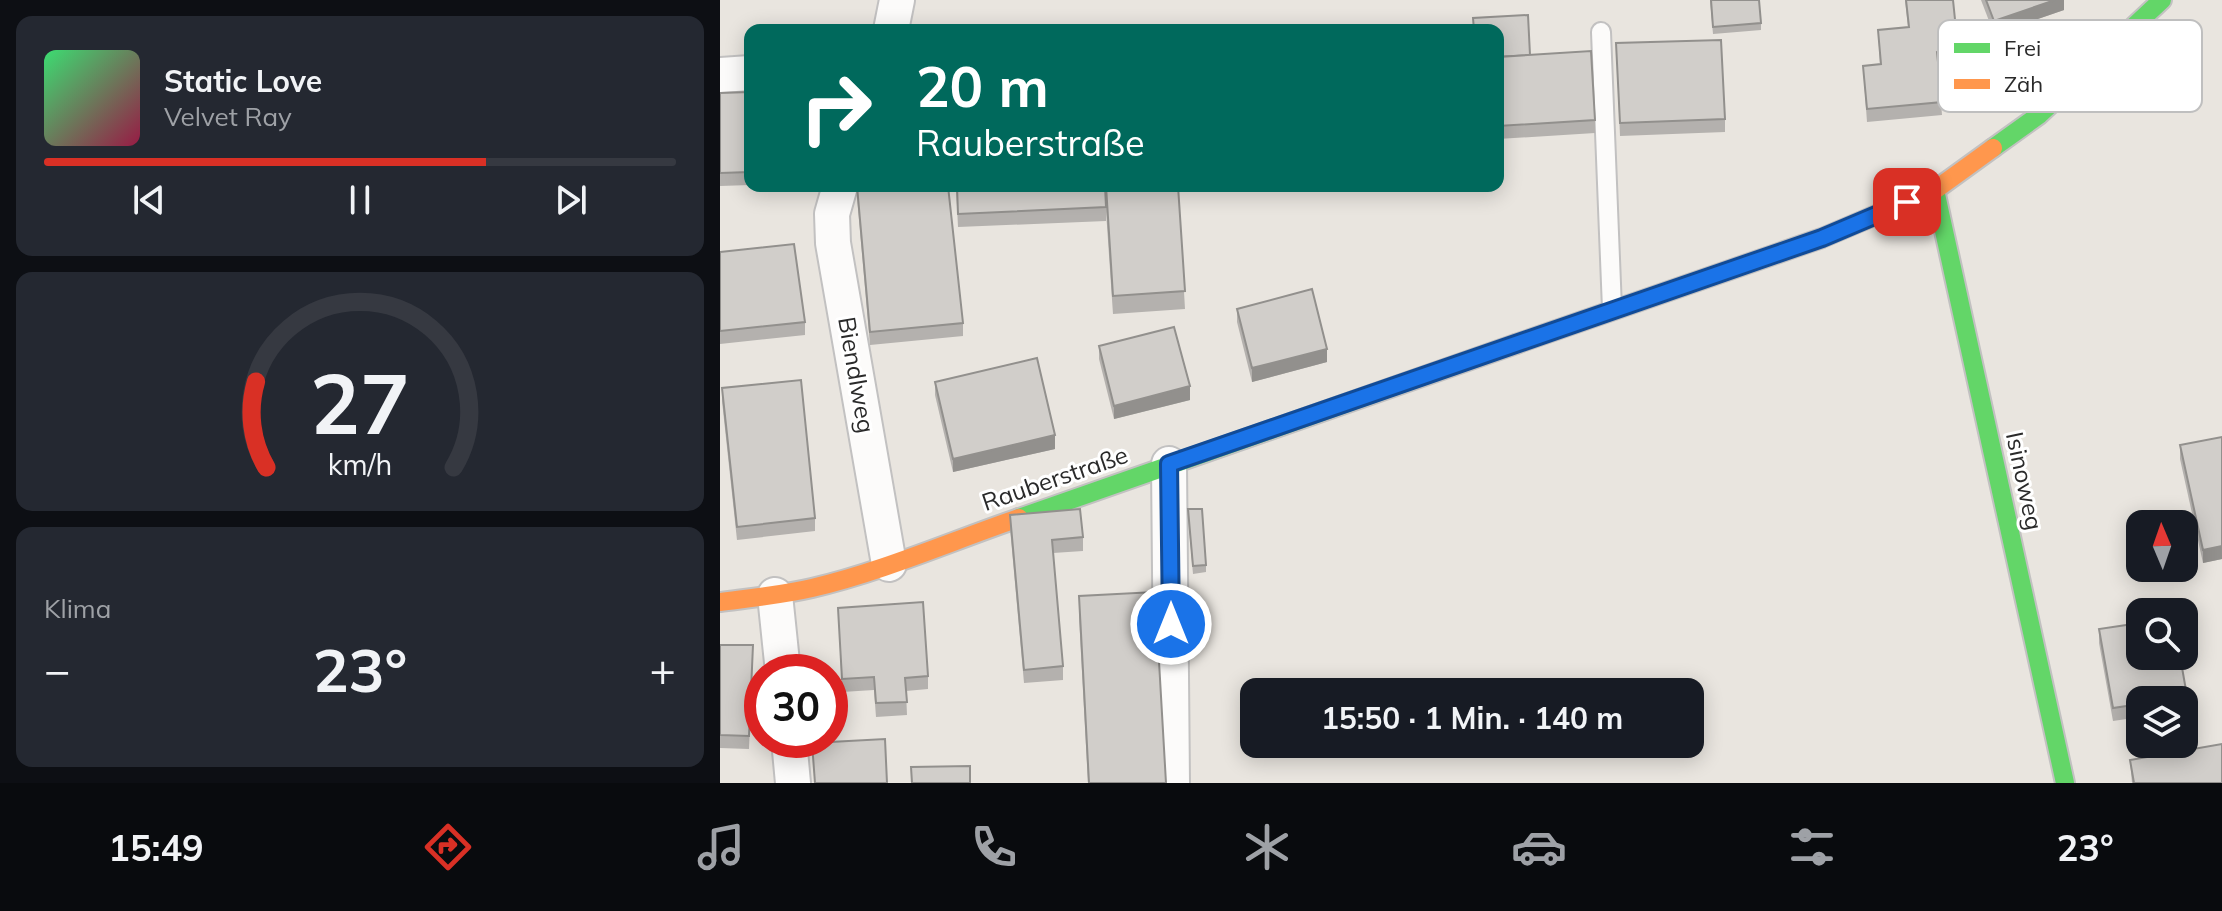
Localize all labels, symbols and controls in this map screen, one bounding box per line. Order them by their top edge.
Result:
legend [1938,20,2202,112]
text: Frei [2004,34,2041,62]
text: 20 m [916,51,1049,121]
icon: right [784,56,888,160]
text: Static Love [164,62,322,100]
text: Zäh [2004,70,2043,98]
text: Velvet Ray [164,100,292,133]
text: Rauberstraße [916,120,1144,165]
pin [1873,168,1941,236]
icon: previous [127,178,171,222]
icon: pause [338,178,382,222]
icon: next [549,178,593,222]
icon: arrive [1885,180,1929,224]
street label: Biendlweg [832,314,882,435]
text: 27 [310,349,410,454]
street label: Isinoweg [2000,429,2050,533]
street label: Rauberstraße [978,439,1132,517]
text: km/h [328,446,392,482]
north arrow [2126,510,2198,582]
map controls [2126,510,2198,758]
position arrow [1129,582,1213,666]
text: Klima [44,592,111,625]
button: search [2126,598,2198,670]
text: 23° [313,632,407,707]
text: − [44,642,70,697]
text: + [650,642,676,697]
speed limit sign: 30 [744,654,848,758]
button: layers [2126,686,2198,758]
text: 15:50 · 1 Min. · 140 m [1321,699,1623,737]
icon: directions [420,819,476,875]
icon: music [693,819,749,875]
icon: phone [966,819,1022,875]
icon: climate [1239,819,1295,875]
icon: car [1511,819,1567,875]
icon: filters [1784,819,1840,875]
text: 15:49 [108,825,204,870]
text: 23° [2057,825,2114,870]

